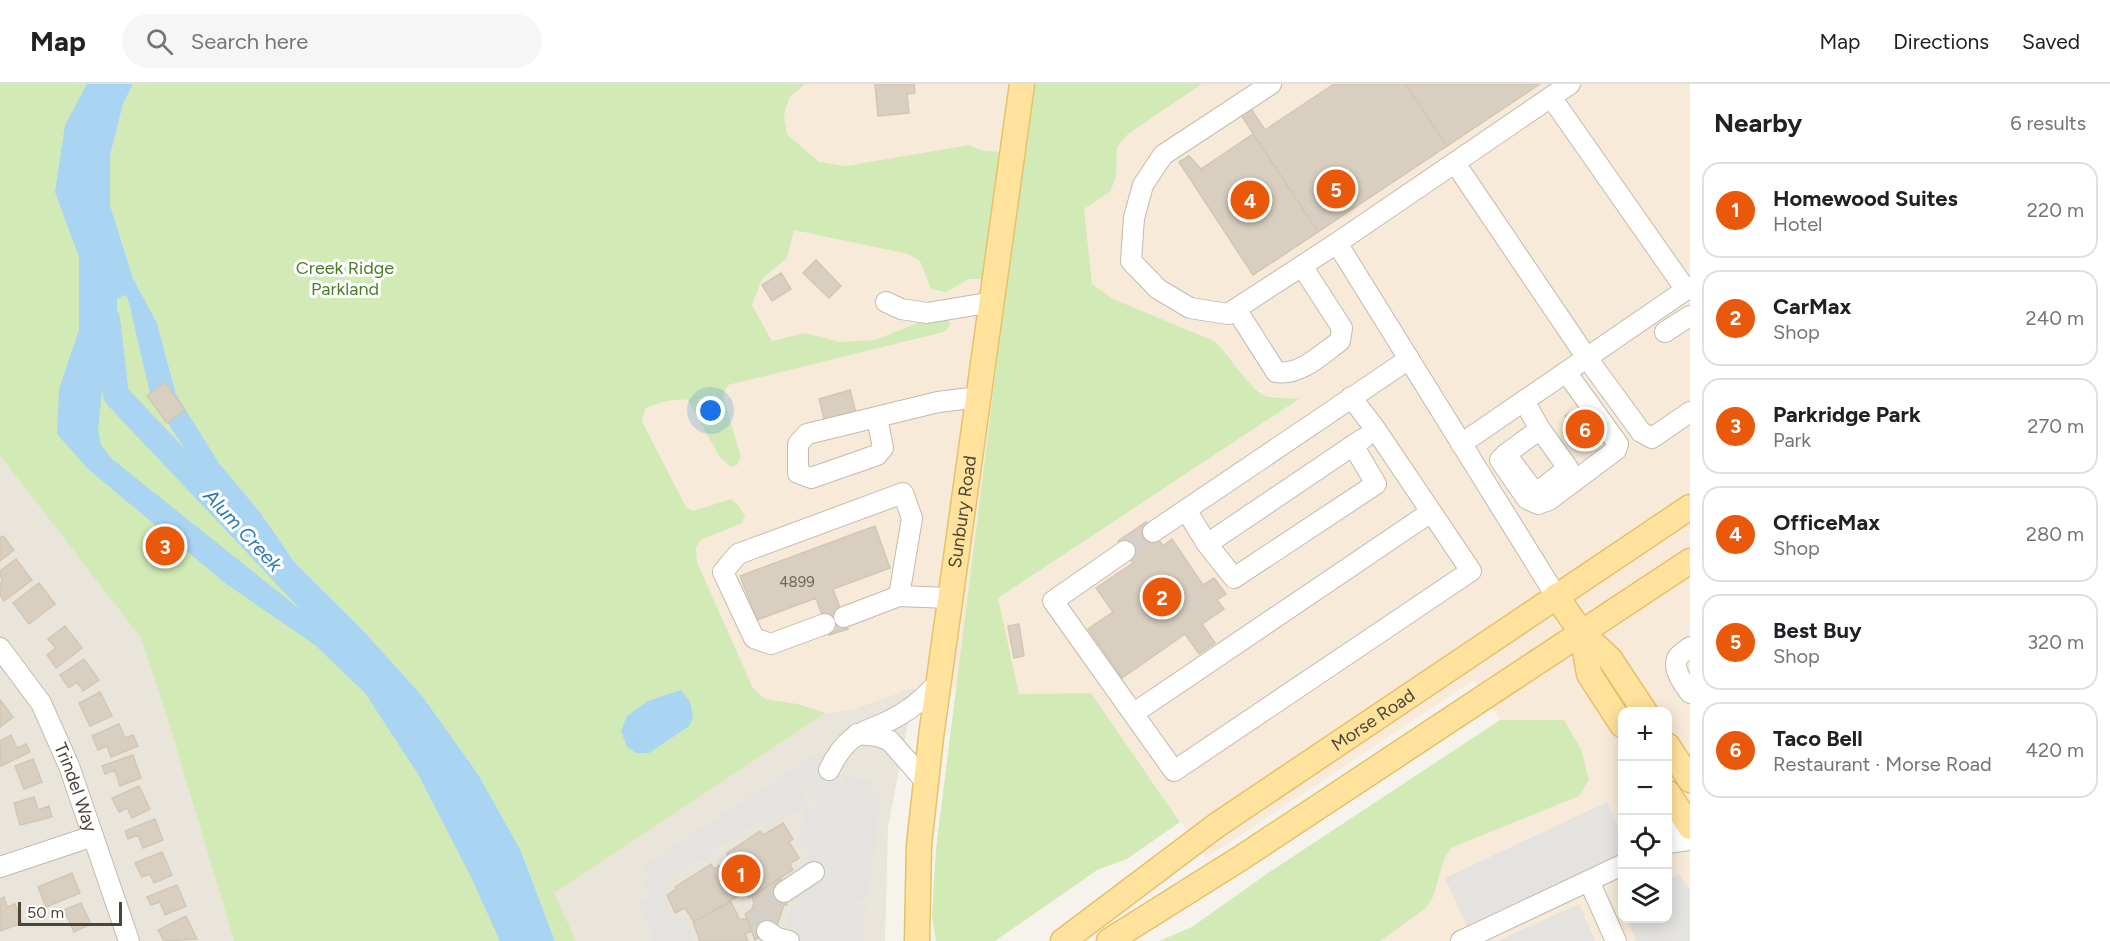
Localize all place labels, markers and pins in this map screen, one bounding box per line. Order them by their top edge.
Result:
pin: 5 [1316,166,1356,212]
pin: 4 [1230,178,1270,222]
pin: 6 [1566,406,1604,452]
pin: 3 [146,524,184,568]
pin: 2 [1142,574,1182,620]
pin: 1 [722,852,760,896]

